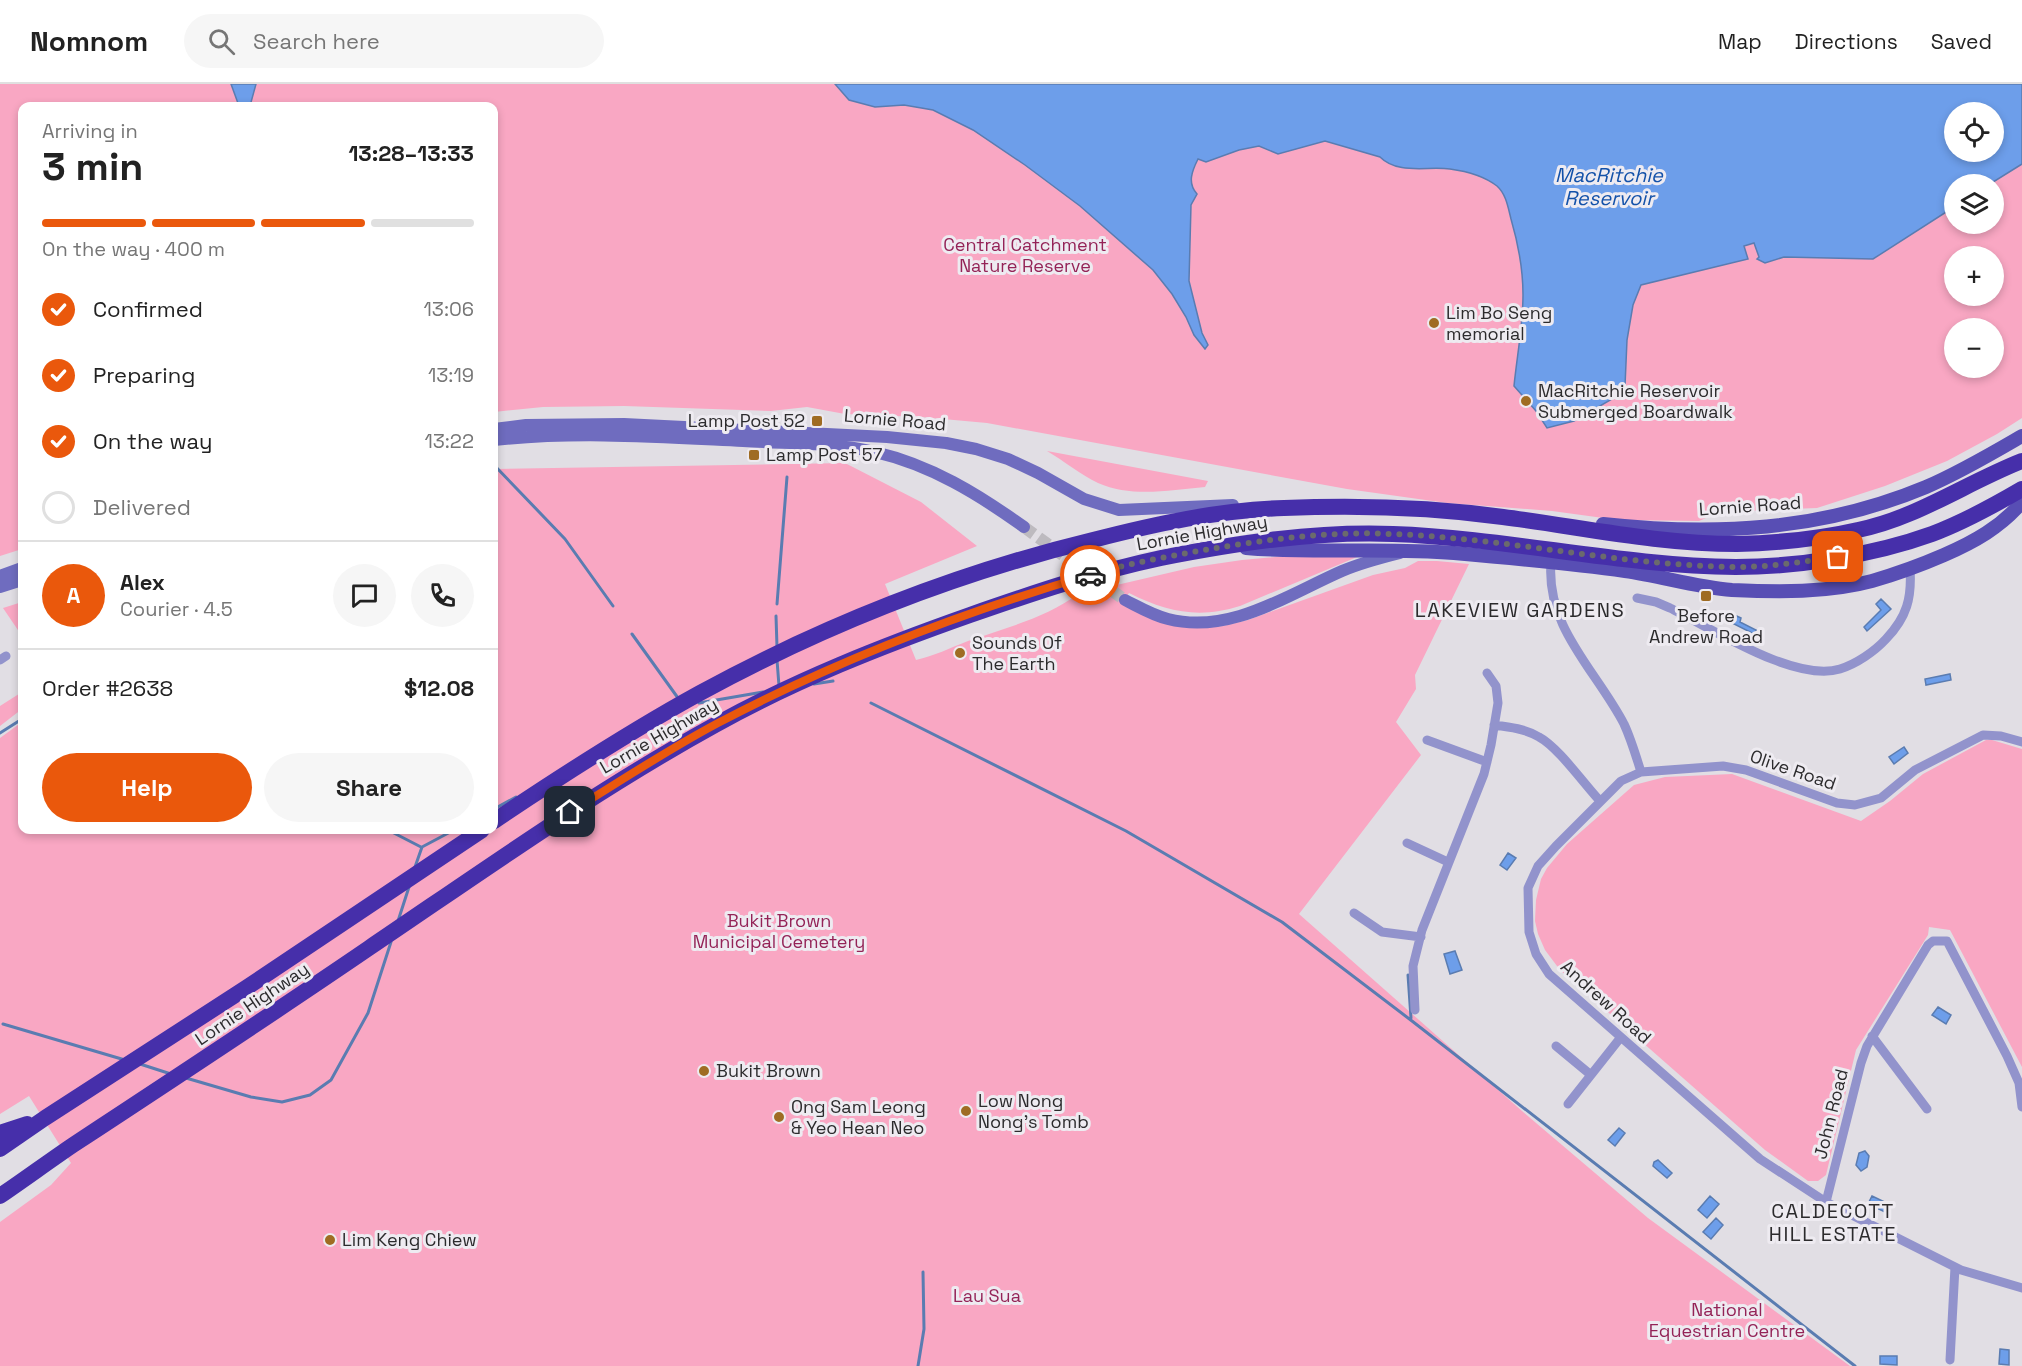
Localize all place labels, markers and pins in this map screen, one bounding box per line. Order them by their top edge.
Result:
place label: Lim Bo Seng memorial [1446,301,1552,345]
marker: Lim Bo Seng memorial [1427,316,1441,330]
place label: MacRitchie Reservoir Submerged Boardwalk [1538,379,1733,423]
marker: MacRitchie Reservoir Submerged Boardwalk [1519,394,1533,408]
place label: Lamp Post 52 [688,409,805,432]
marker: Lamp Post 52 [810,414,824,428]
place label: Lamp Post 57 [766,443,882,466]
marker: Lamp Post 57 [747,448,761,462]
pin [1812,531,1863,582]
marker: Before Andrew Road [1699,589,1713,603]
place label: Before Andrew Road [1649,604,1763,648]
place label: Sounds Of The Earth [972,631,1062,675]
marker: Sounds Of The Earth [953,646,967,660]
pin [544,786,595,837]
place label: Bukit Brown [716,1059,821,1082]
marker: Bukit Brown [697,1064,711,1078]
place label: Low Nong Nong's Tomb [978,1089,1089,1133]
place label: Ong Sam Leong & Yeo Hean Neo [791,1095,926,1139]
marker: Low Nong Nong's Tomb [959,1104,973,1118]
marker: Ong Sam Leong & Yeo Hean Neo [772,1110,786,1124]
place label: Lim Keng Chiew [342,1228,477,1251]
marker: Lim Keng Chiew [323,1233,337,1247]

